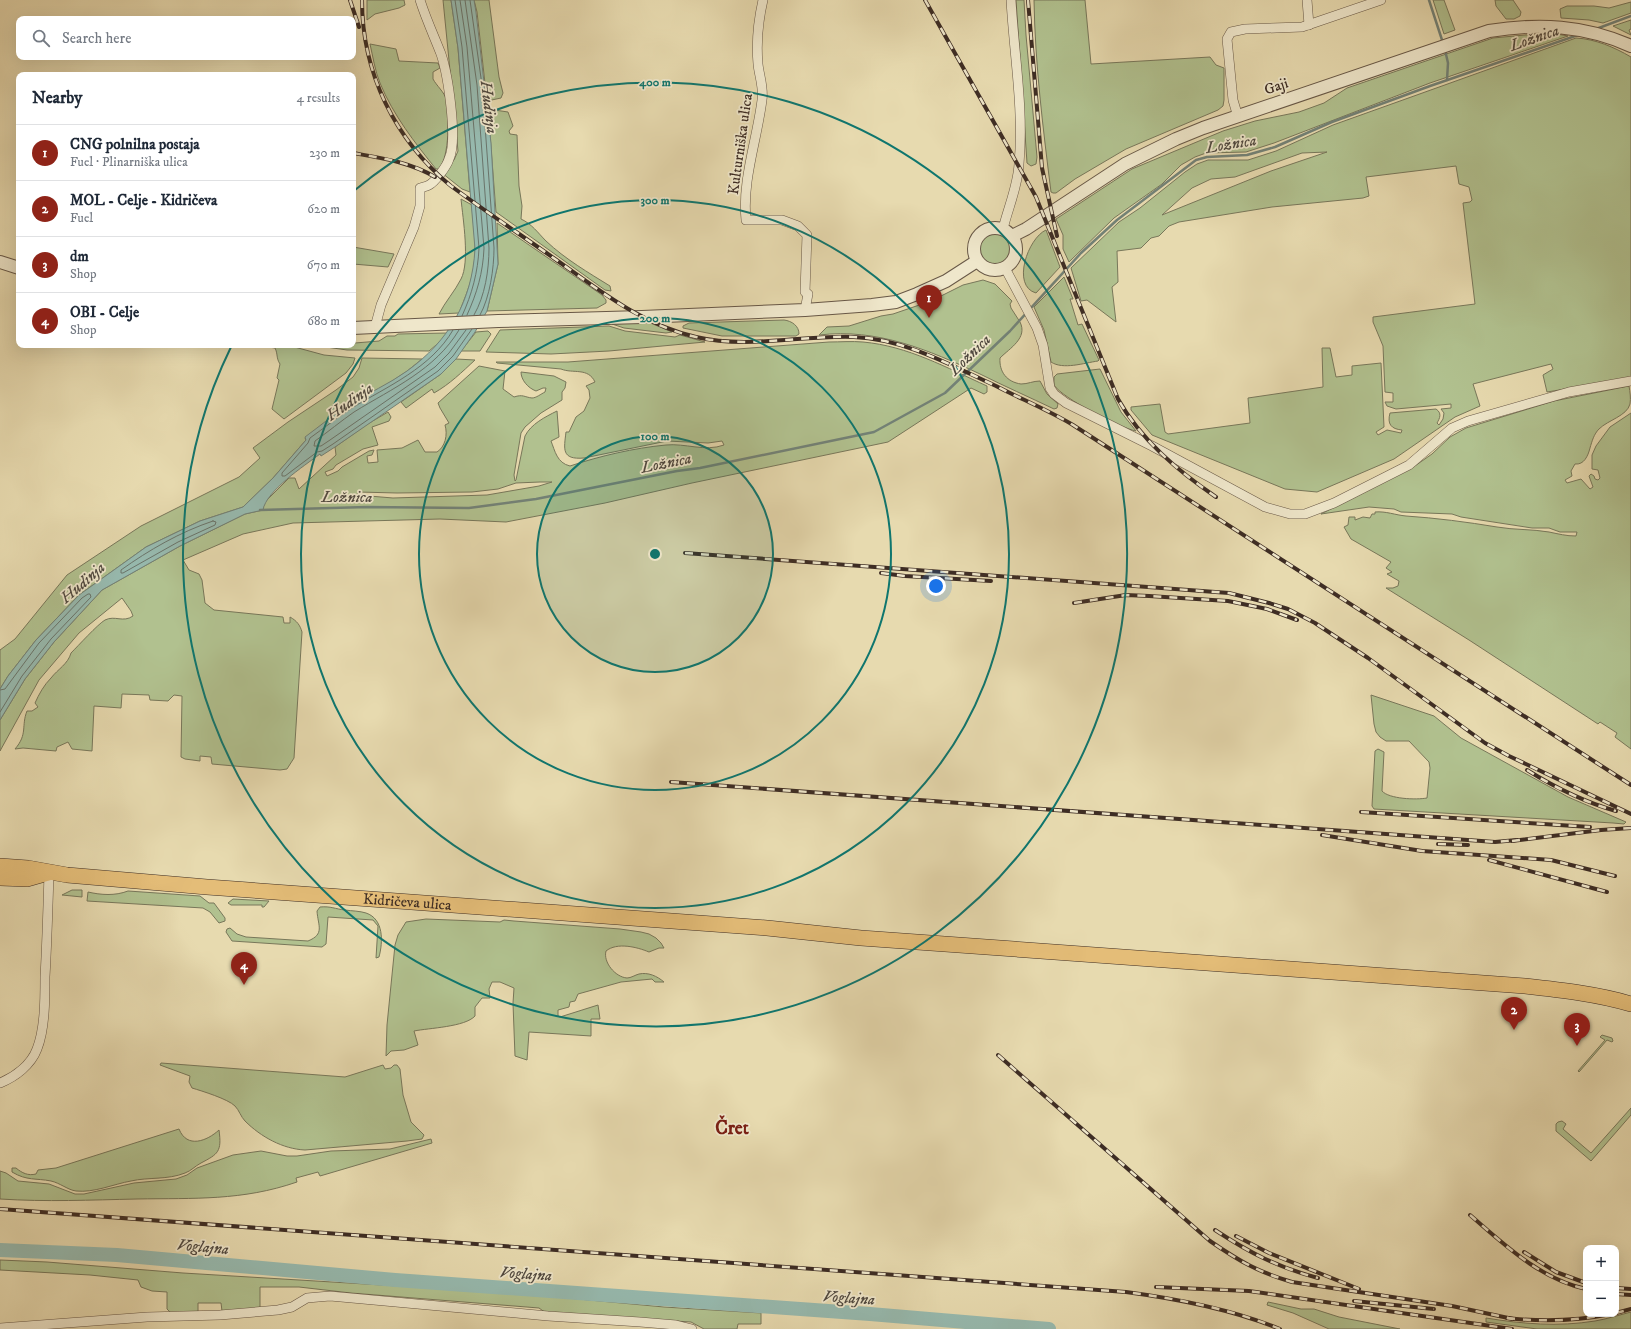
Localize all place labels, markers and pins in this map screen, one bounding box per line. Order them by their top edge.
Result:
pin: 1 [916,285,942,318]
centre of rings [648,547,662,561]
pin: 4 [231,952,257,985]
pin: 2 [1501,997,1527,1030]
pin: 3 [1564,1013,1590,1046]

